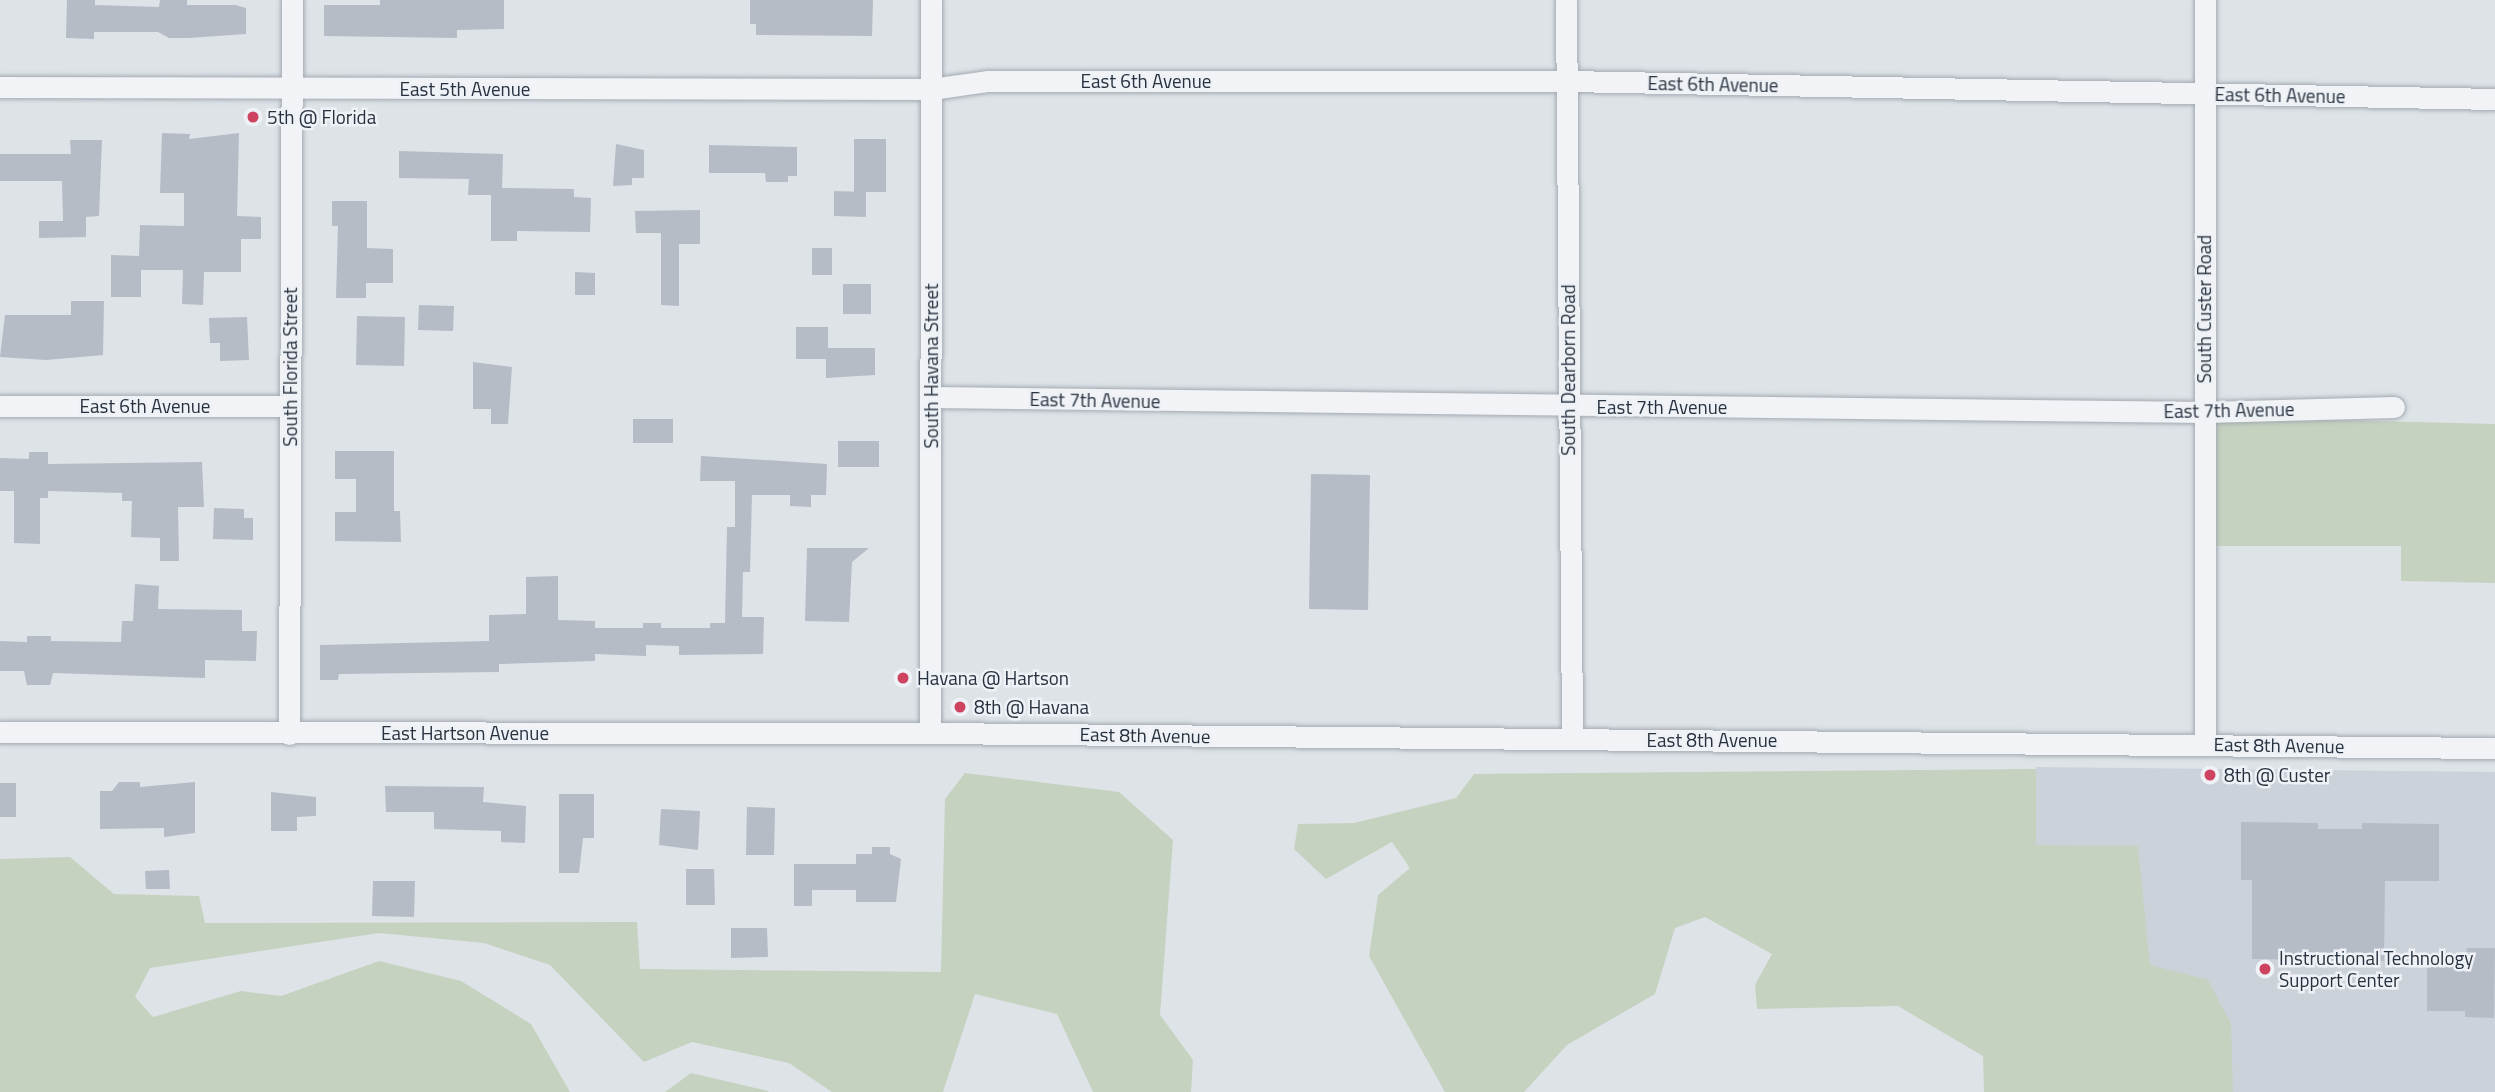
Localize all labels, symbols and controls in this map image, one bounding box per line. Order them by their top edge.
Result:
street label: East 6th Avenue [1081,70,1211,92]
street label: East 6th Avenue [1647,71,1779,97]
street label: East 5th Avenue [400,78,530,100]
street label: East 6th Avenue [2214,82,2346,108]
place label: 5th @ Florida [267,106,376,128]
marker: 5th @ Florida [245,109,261,125]
street label: South Custer Road [2193,235,2215,383]
street label: South Havana Street [920,283,942,449]
street label: South Dearborn Road [1557,284,1579,456]
street label: South Florida Street [279,287,301,447]
street label: East 7th Avenue [1029,387,1161,413]
street label: East 6th Avenue [80,395,210,417]
street label: East 7th Avenue [1597,396,1727,418]
street label: East 7th Avenue [2163,397,2295,423]
place label: Havana @ Hartson [917,667,1069,689]
marker: Havana @ Hartson [895,670,911,686]
place label: 8th @ Havana [974,696,1089,718]
marker: 8th @ Havana [952,699,968,715]
street label: East Hartson Avenue [381,722,549,744]
street label: East 8th Avenue [1079,722,1211,748]
street label: East 8th Avenue [1647,729,1777,751]
street label: East 8th Avenue [2213,732,2345,758]
place label: 8th @ Custer [2224,764,2330,786]
marker: 8th @ Custer [2202,767,2218,783]
place label: Instructional Technology Support Center [2279,947,2473,991]
marker: Instructional Technology Support Center [2257,961,2273,977]

